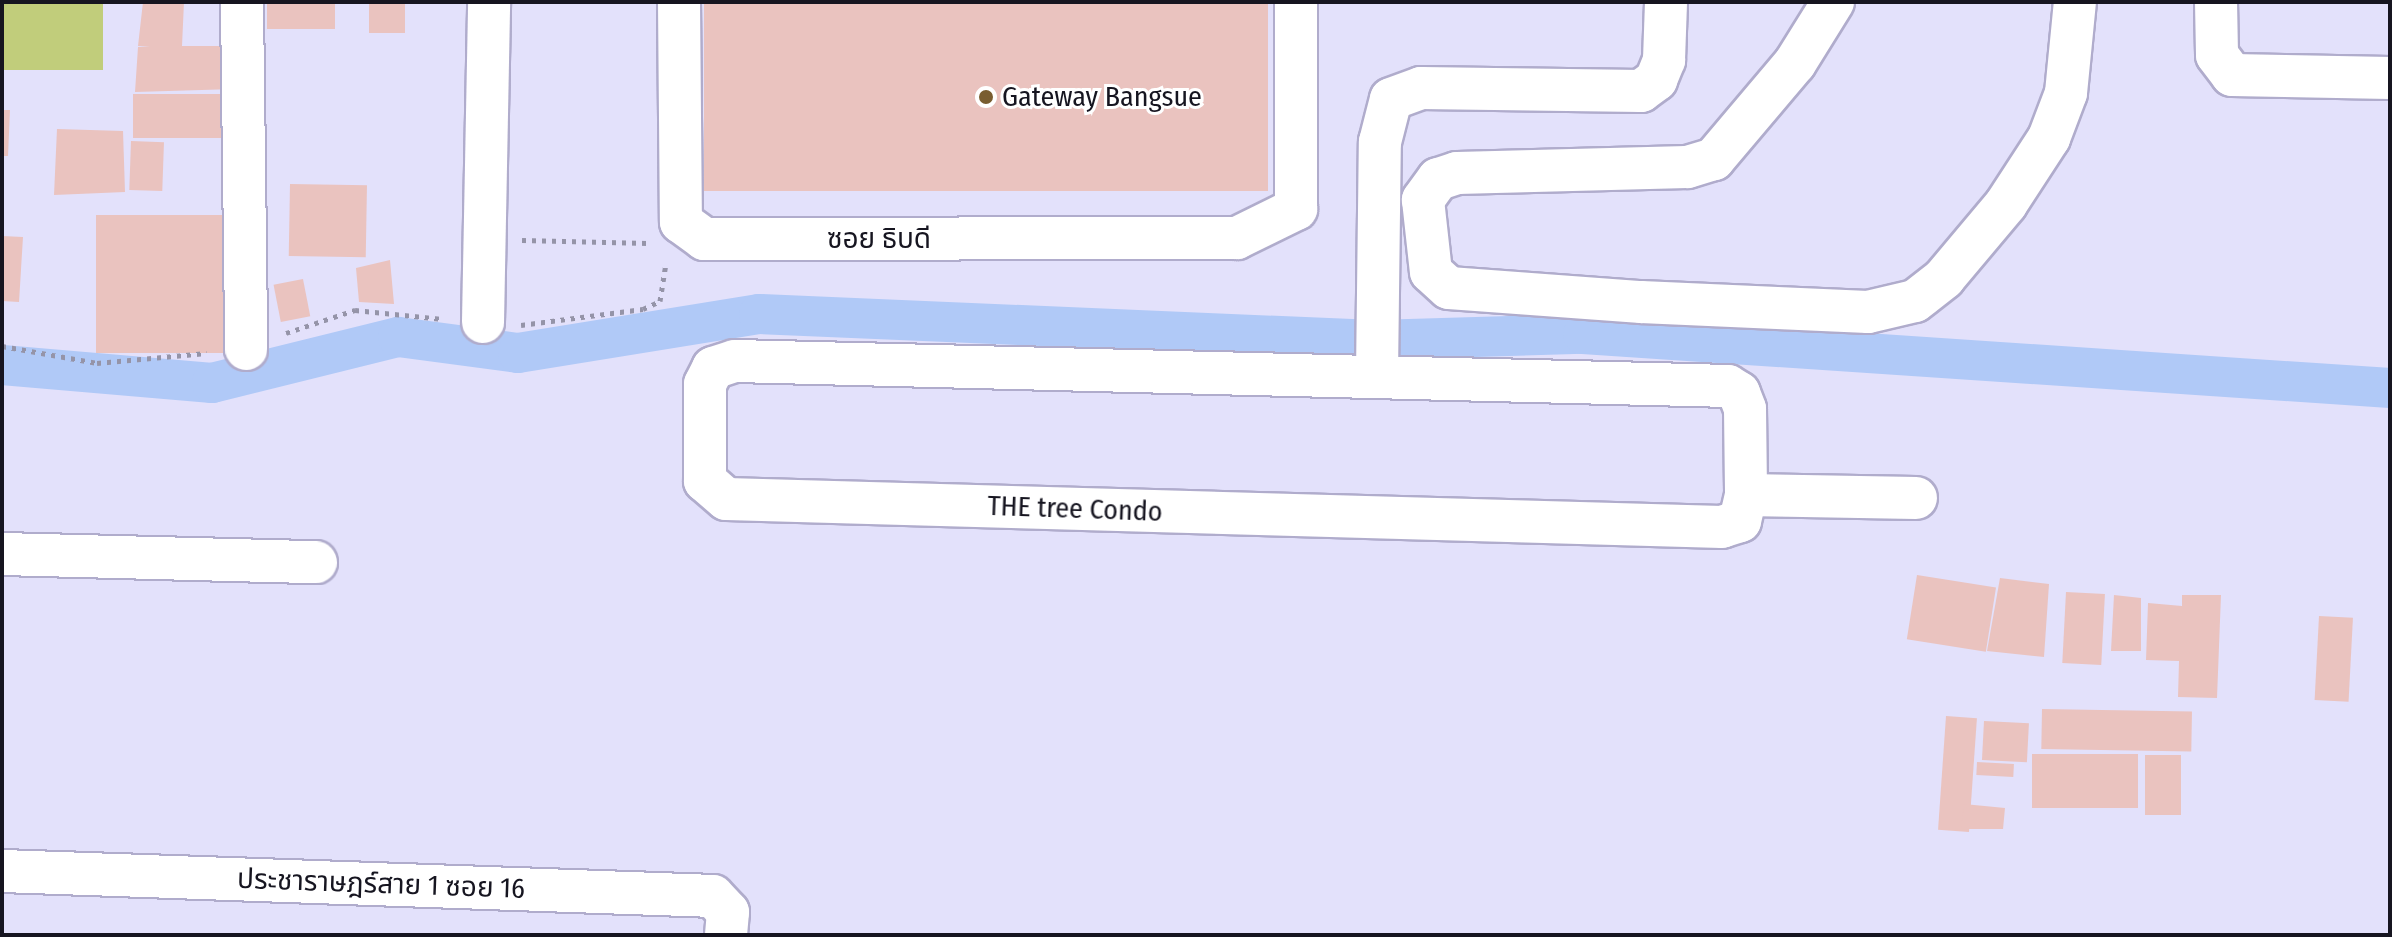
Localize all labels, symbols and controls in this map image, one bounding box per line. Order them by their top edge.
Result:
place label: Gateway Bangsue [1002,80,1202,114]
marker: Gateway Bangsue [977,88,995,106]
street label: ซอย ธิบดี [827,222,931,256]
street label: THE tree Condo [987,489,1163,529]
street label: ประชาราษฎร์สาย 1 ซอย 16 [236,862,526,906]

